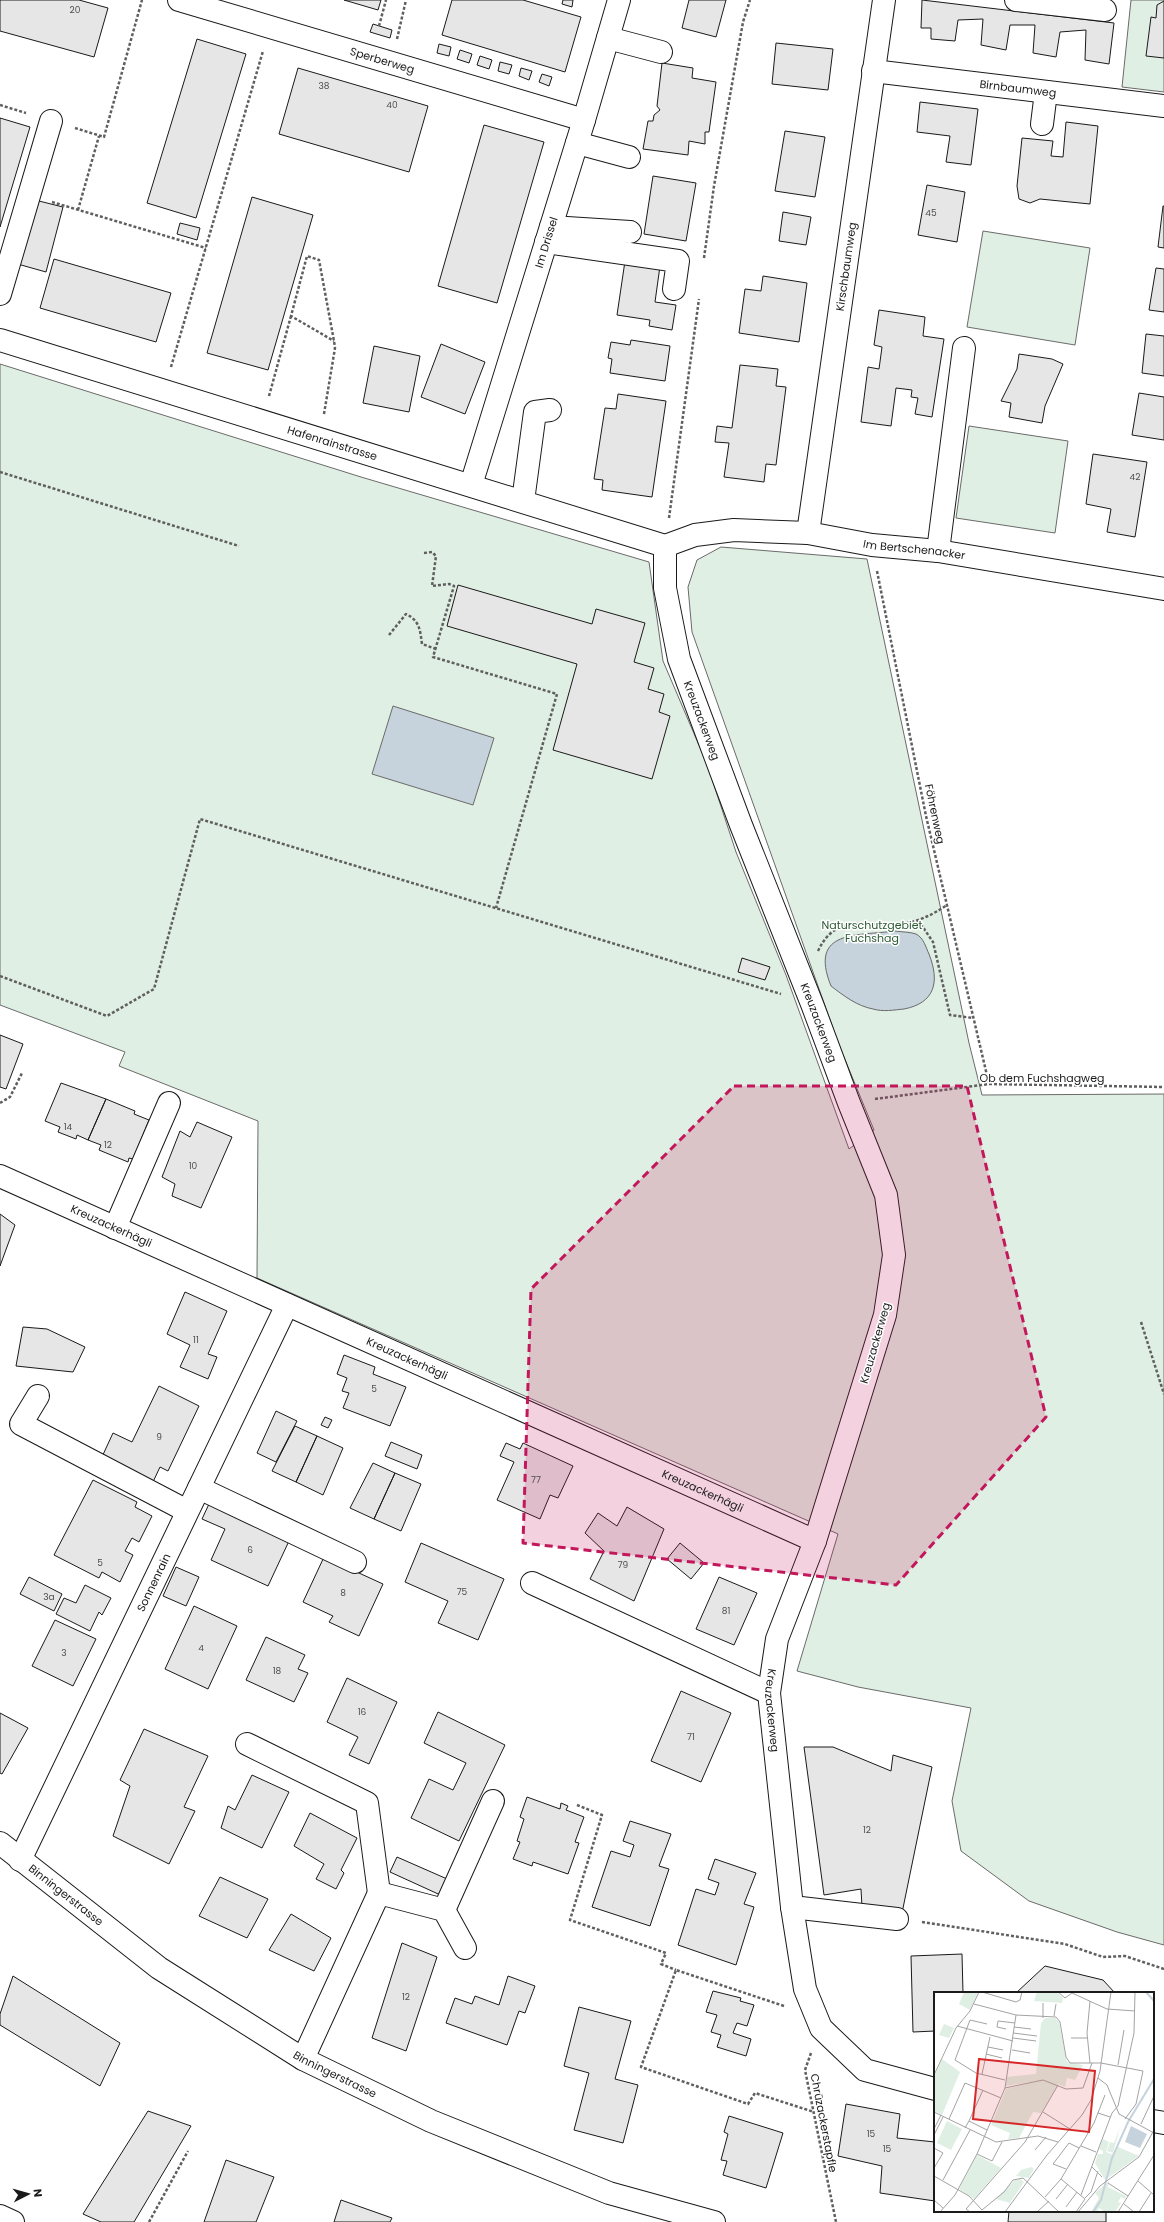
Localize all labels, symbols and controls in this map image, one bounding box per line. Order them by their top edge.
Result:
house number: 20 [70,4,81,16]
street label: Sperberweg [348,43,416,77]
street label: Birnbaumweg [979,76,1057,101]
house number: 38 [319,80,330,92]
house number: 40 [386,99,398,111]
house number: 45 [925,207,937,219]
street label: Im Drissel [531,215,562,270]
street label: Kirschbaumweg [832,221,860,312]
street label: Hafenrainstrasse [285,421,380,465]
house number: 42 [1130,471,1140,483]
street label: Im Bertschenacker [862,536,967,563]
street label: Kreuzackerweg [680,679,724,762]
street label: Föhrenweg [921,783,949,845]
park label: Naturschutzgebiet Fuchshag [821,917,923,946]
street label: Kreuzackerweg [796,981,841,1065]
street label: Ob dem Fuchshagweg [980,1070,1104,1086]
house number: 14 [64,1121,73,1133]
house number: 12 [104,1139,112,1151]
house number: 10 [189,1160,198,1172]
street label: Kreuzackerhägli [68,1201,155,1251]
street label: Kreuzackerweg [856,1301,894,1385]
street label: Kreuzackerhägli [364,1333,451,1384]
house number: 11 [193,1334,199,1346]
house number: 5 [371,1383,377,1395]
house number: 9 [156,1431,162,1443]
street label: Kreuzackerhägli [659,1466,746,1516]
house number: 77 [531,1474,541,1486]
house number: 6 [247,1544,253,1556]
street label: Sonnenrain [133,1551,174,1614]
house number: 5 [97,1557,103,1569]
house number: 79 [618,1559,629,1571]
house number: 75 [457,1586,468,1598]
house number: 8 [340,1587,346,1599]
house number: 3a [43,1591,55,1603]
house number: 81 [722,1605,730,1617]
house number: 4 [198,1642,204,1654]
house number: 3 [61,1647,67,1659]
house number: 18 [273,1665,282,1677]
street label: Kreuzackerweg [761,1668,783,1753]
house number: 16 [358,1706,367,1718]
house number: 71 [687,1731,695,1743]
house number: 12 [863,1824,871,1836]
street label: Binningerstrasse [25,1860,107,1930]
house number: 12 [402,1991,410,2003]
inset map [934,1992,1154,2212]
street label: Binningerstrasse [290,2047,380,2102]
street label: Chrüzackerstapfle [807,2072,841,2174]
house number: 15 [867,2128,876,2140]
house number: 15 [883,2143,892,2155]
north arrow [8,2174,48,2214]
text: N [30,2188,46,2198]

